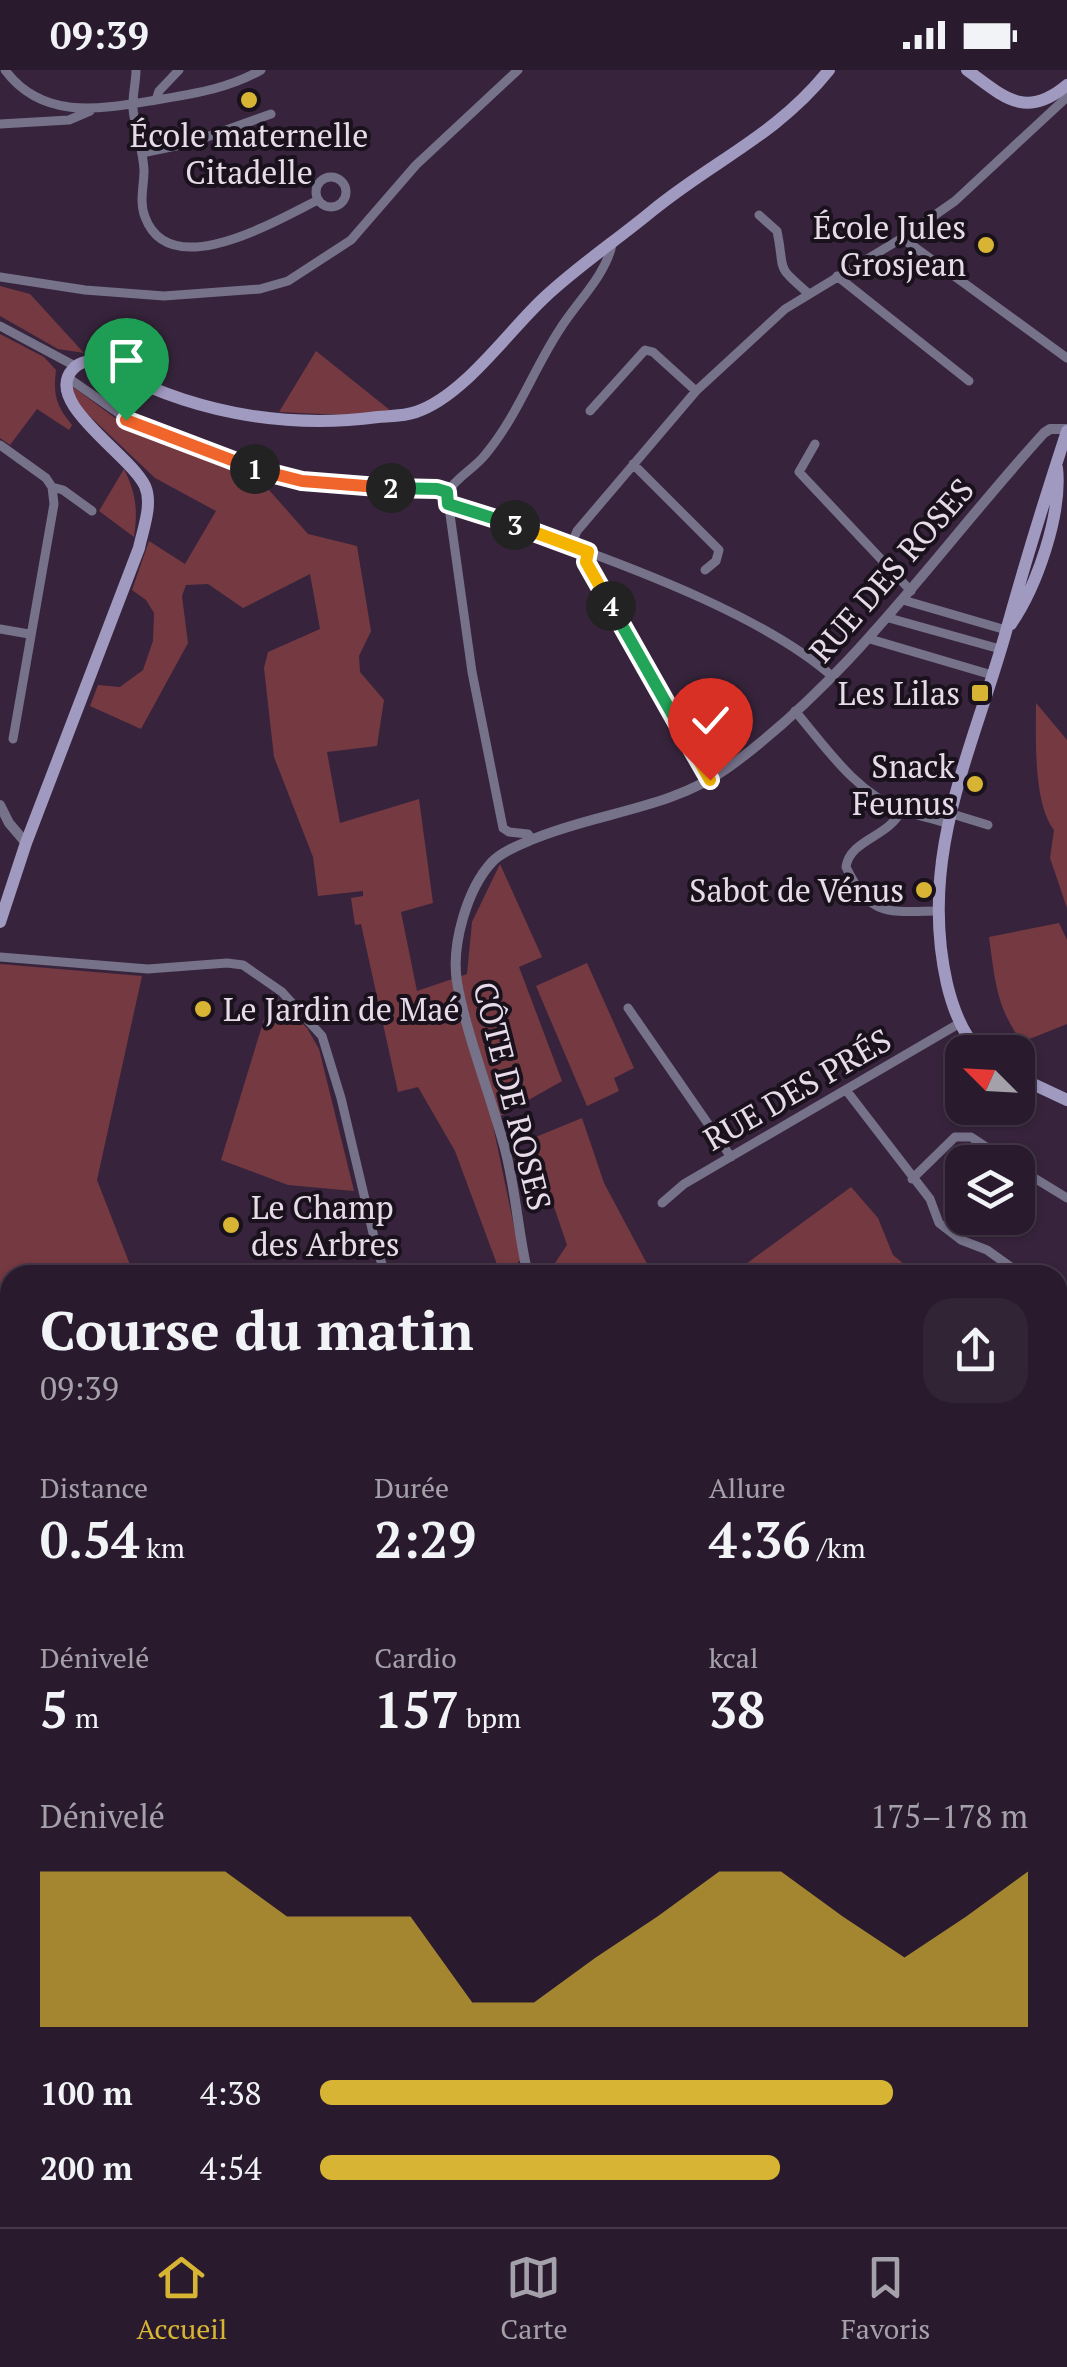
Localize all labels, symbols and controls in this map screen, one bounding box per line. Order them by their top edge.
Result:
text: 09:39 [50,10,149,60]
marker: École maternelle Citadelle [238,89,260,111]
place label: École maternelle Citadelle [130,114,368,193]
place label: École Jules Grosjean [813,206,966,285]
marker: École Jules Grosjean [975,234,997,256]
pin [84,318,169,421]
icon: arrive [99,333,154,388]
pin: 1 [230,444,280,494]
text: 1 [247,450,263,487]
pin: 2 [366,463,416,513]
text: 2 [383,469,399,506]
street label: RUE DES ROSES [800,469,982,671]
pin: 3 [490,500,540,550]
text: 3 [507,506,523,543]
pin: 4 [586,581,636,631]
text: 4 [603,587,619,624]
place label: Les Lilas [838,672,960,714]
pin [668,678,753,781]
marker: Les Lilas [969,682,991,704]
icon: check [683,693,738,748]
place label: Snack Feunus [852,745,955,824]
marker: Snack Feunus [964,773,986,795]
place label: Sabot de Vénus [689,869,904,911]
marker: Sabot de Vénus [913,879,935,901]
street label: CÔTE DE ROSES [464,977,562,1215]
place label: Le Jardin de Maé [223,988,460,1030]
marker: Le Jardin de Maé [192,998,214,1020]
street label: RUE DES PRÉS [696,1018,898,1160]
north arrow [945,1035,1035,1125]
map controls [945,1035,1035,1235]
button: layers [945,1145,1035,1235]
place label: Le Champ des Arbres [251,1186,400,1265]
marker: Le Champ des Arbres [220,1214,242,1236]
text: Course du matin [40,1293,474,1366]
button: share [923,1298,1028,1403]
text: 09:39 [40,1367,119,1409]
text: Distance [40,1469,148,1506]
text: Durée [374,1469,449,1506]
text: Allure [709,1469,786,1506]
text: 0.54 [40,1506,140,1572]
text: 2:29 [374,1506,476,1572]
text: 4:36 [709,1506,811,1572]
text: km [140,1529,185,1566]
text: /km [811,1529,866,1566]
text: Dénivelé [40,1639,149,1676]
text: Cardio [374,1639,457,1676]
text: kcal [709,1639,758,1676]
text: 5 [40,1676,68,1742]
text: 157 [374,1676,459,1742]
text: 38 [709,1676,765,1742]
text: m [68,1699,99,1736]
text: bpm [459,1699,521,1736]
text: Dénivelé [40,1795,165,1837]
text: 175–178 m [870,1795,1028,1837]
text: 100 m [40,2072,132,2114]
text: 4:38 [200,2072,262,2114]
text: 200 m [40,2147,132,2189]
text: 4:54 [200,2147,262,2189]
tab: Accueil [137,2250,227,2347]
tab: Carte [500,2250,568,2347]
tab: Favoris [841,2250,931,2347]

